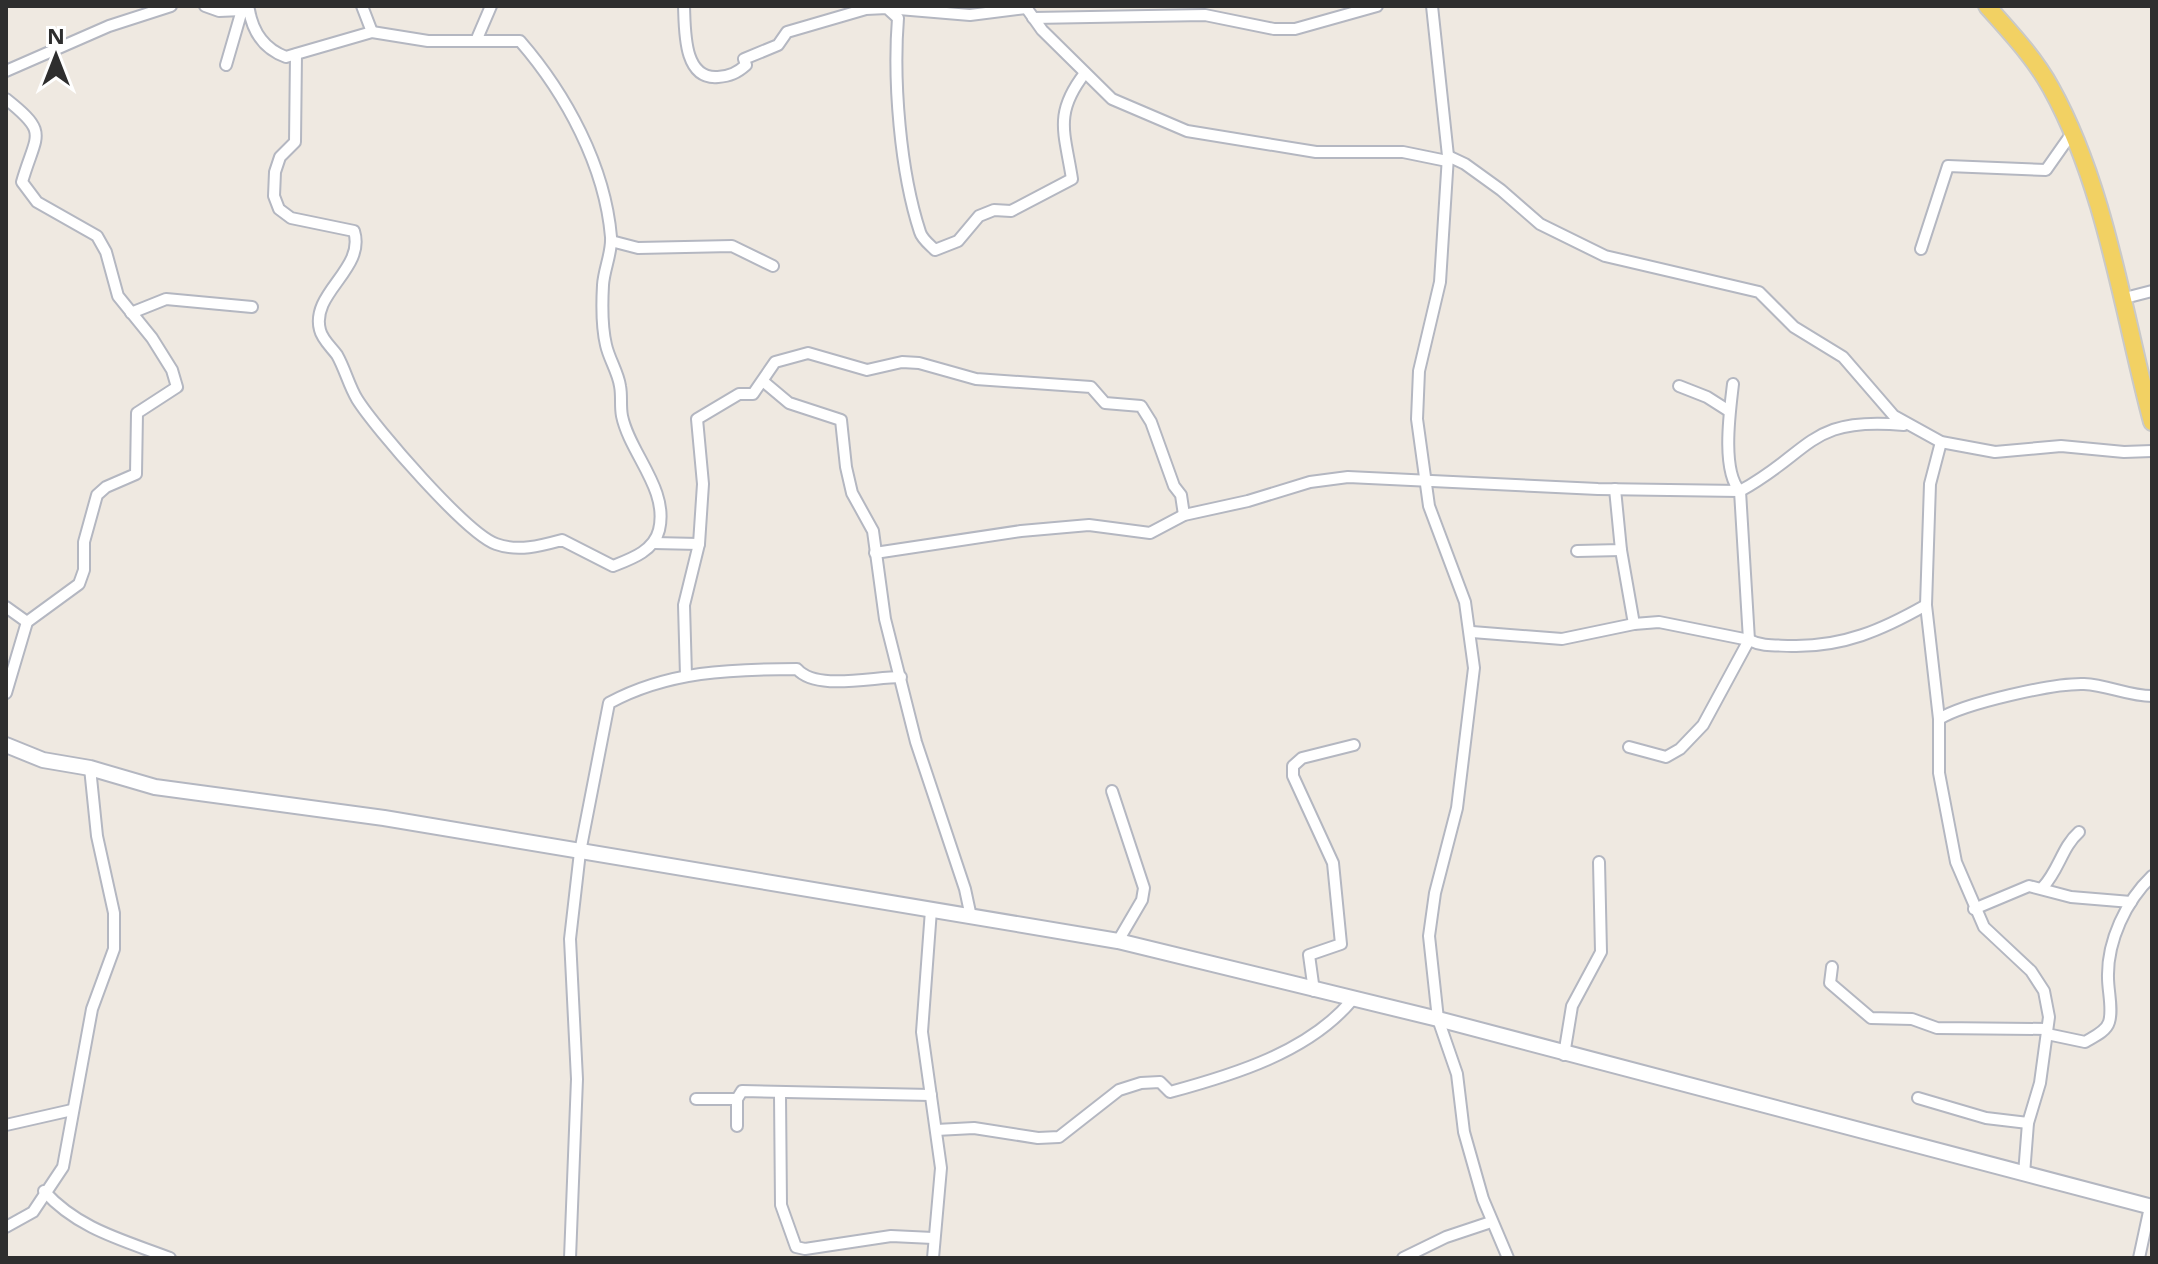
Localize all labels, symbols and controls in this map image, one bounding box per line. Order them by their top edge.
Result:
north arrow [16,16,96,96]
text: N [47,20,65,50]

